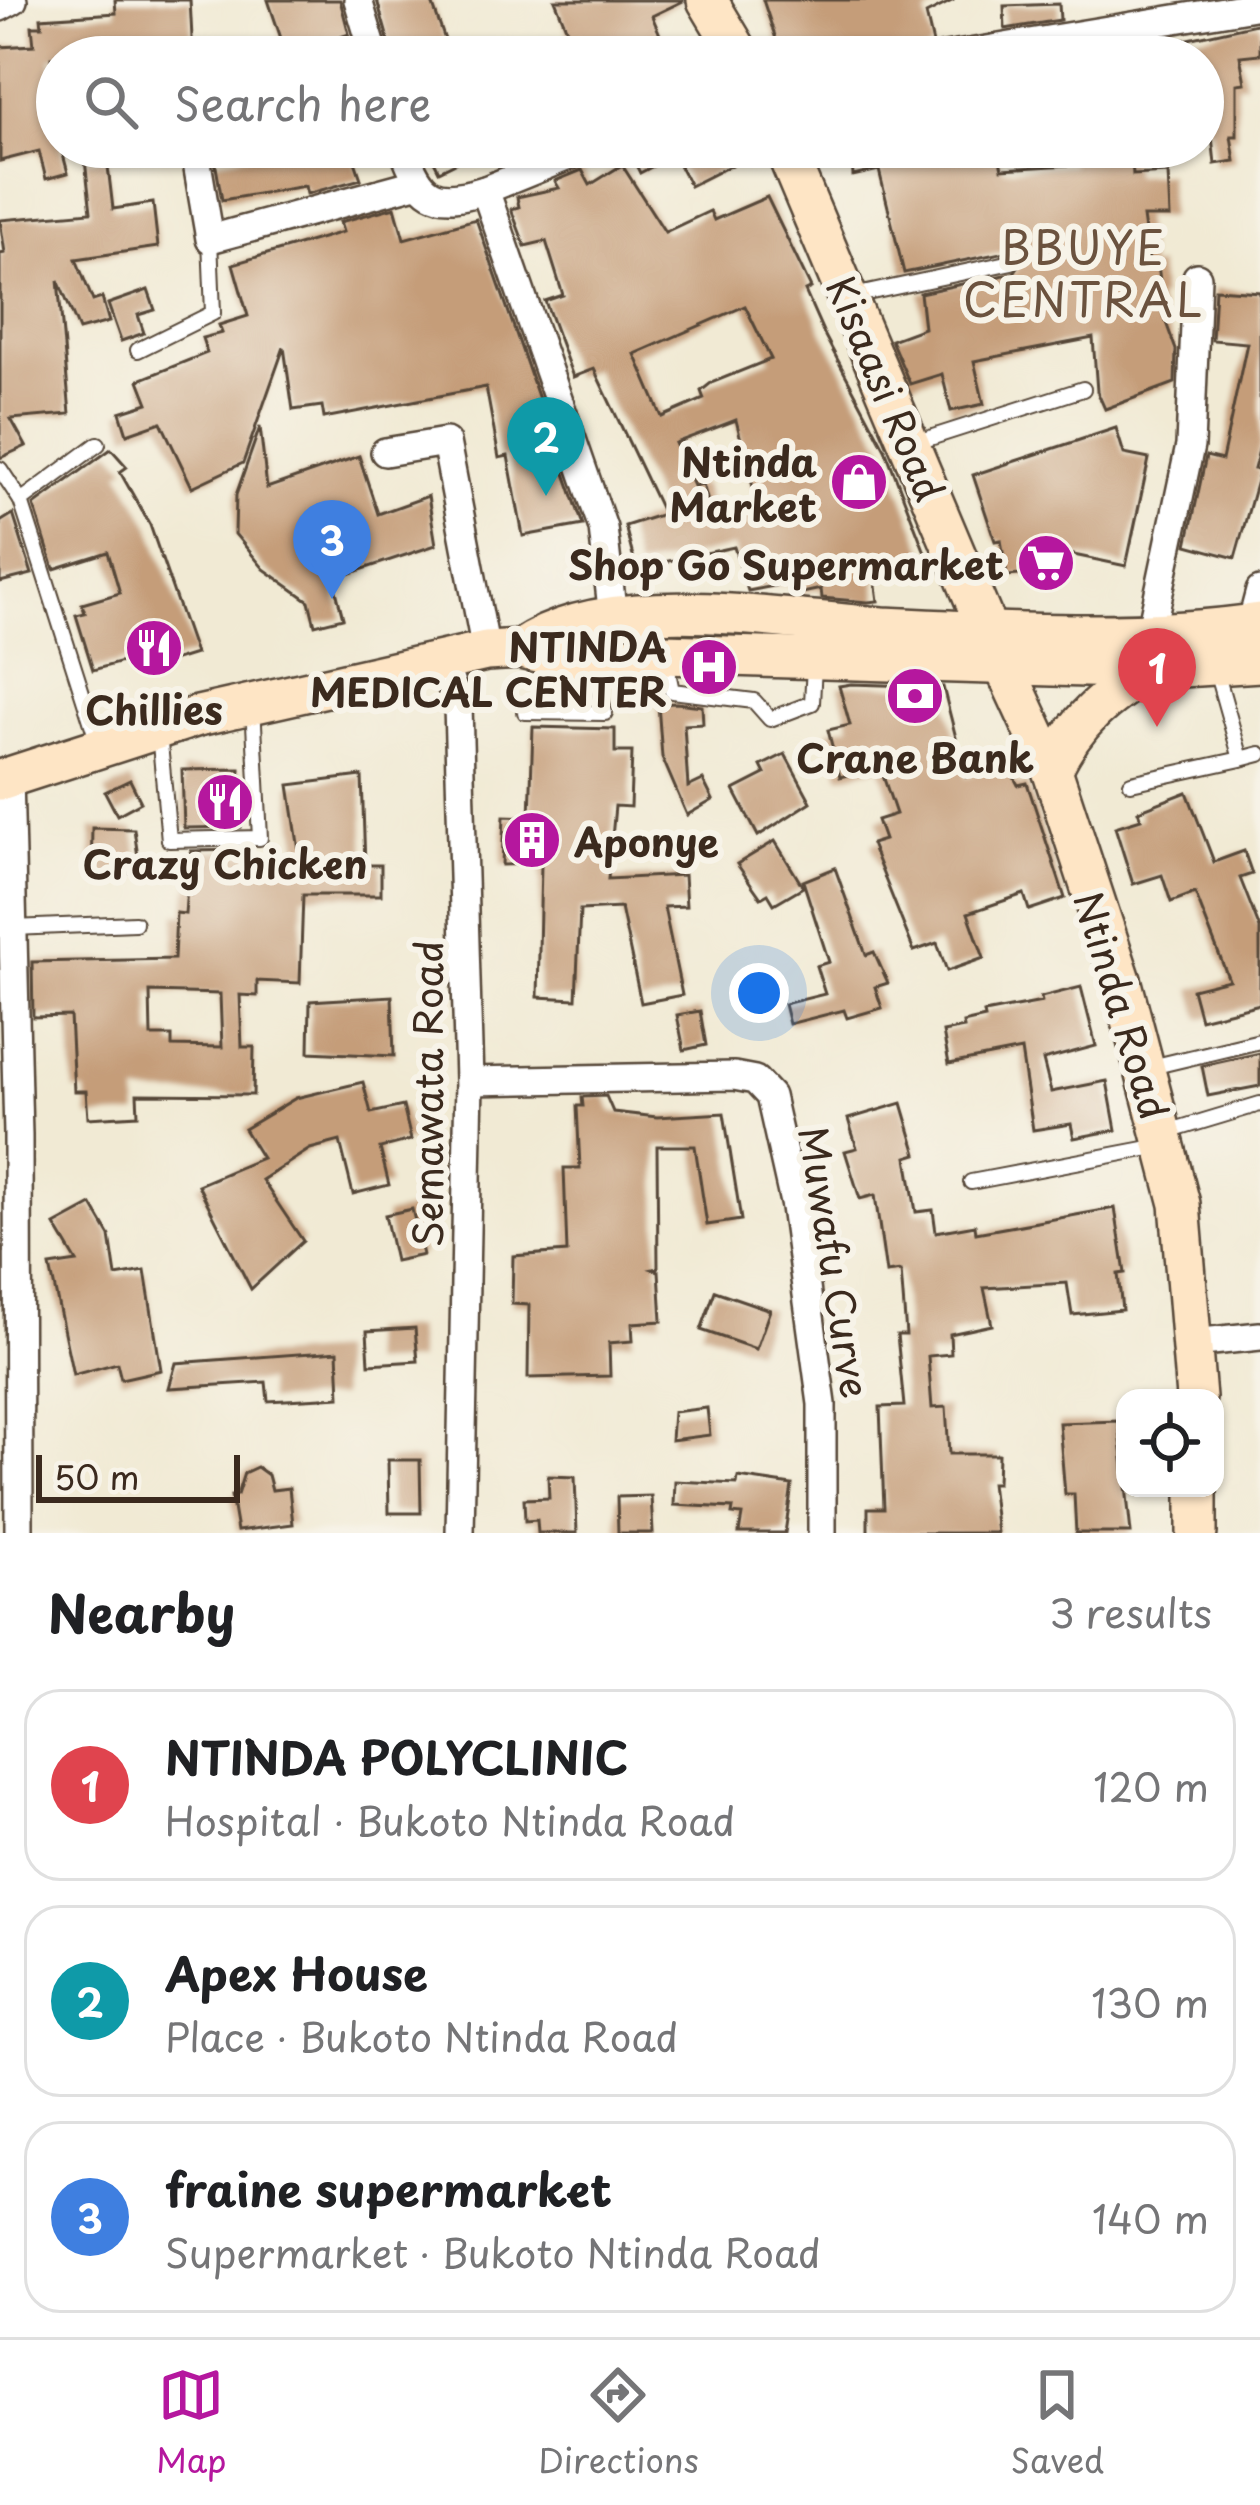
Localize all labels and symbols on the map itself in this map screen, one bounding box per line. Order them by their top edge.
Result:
district label: BBUYE CENTRAL [963,212,1205,332]
street label: Kisaasi Road [813,266,961,510]
pin: 2 [507,397,585,496]
place label: Ntinda Market [670,431,817,535]
shop icon: Ntinda Market [828,451,890,513]
pin: 3 [293,500,371,599]
supermarket icon: Shop Go Supermarket [1015,532,1077,594]
place label: Shop Go Supermarket [568,534,1004,593]
place label: NTINDA MEDICAL CENTER [310,616,667,720]
restaurant icon: Chillies [123,617,185,679]
pin: 1 [1118,628,1196,727]
hospital icon: NTINDA MEDICAL CENTER [678,636,740,698]
bank icon: Crane Bank [884,665,946,727]
place label: Chillies [85,679,223,738]
place label: Crane Bank [796,727,1034,786]
restaurant icon: Crazy Chicken [194,771,256,833]
building icon: Aponye [501,809,563,871]
place label: Aponye [573,811,719,870]
place label: Crazy Chicken [83,833,367,892]
street label: Ntinda Road [1060,884,1186,1126]
street label: Semawata Road [397,940,456,1248]
your location [729,963,789,1023]
street label: Muwafu Curve [785,1122,887,1402]
scale bar [36,1449,240,1502]

